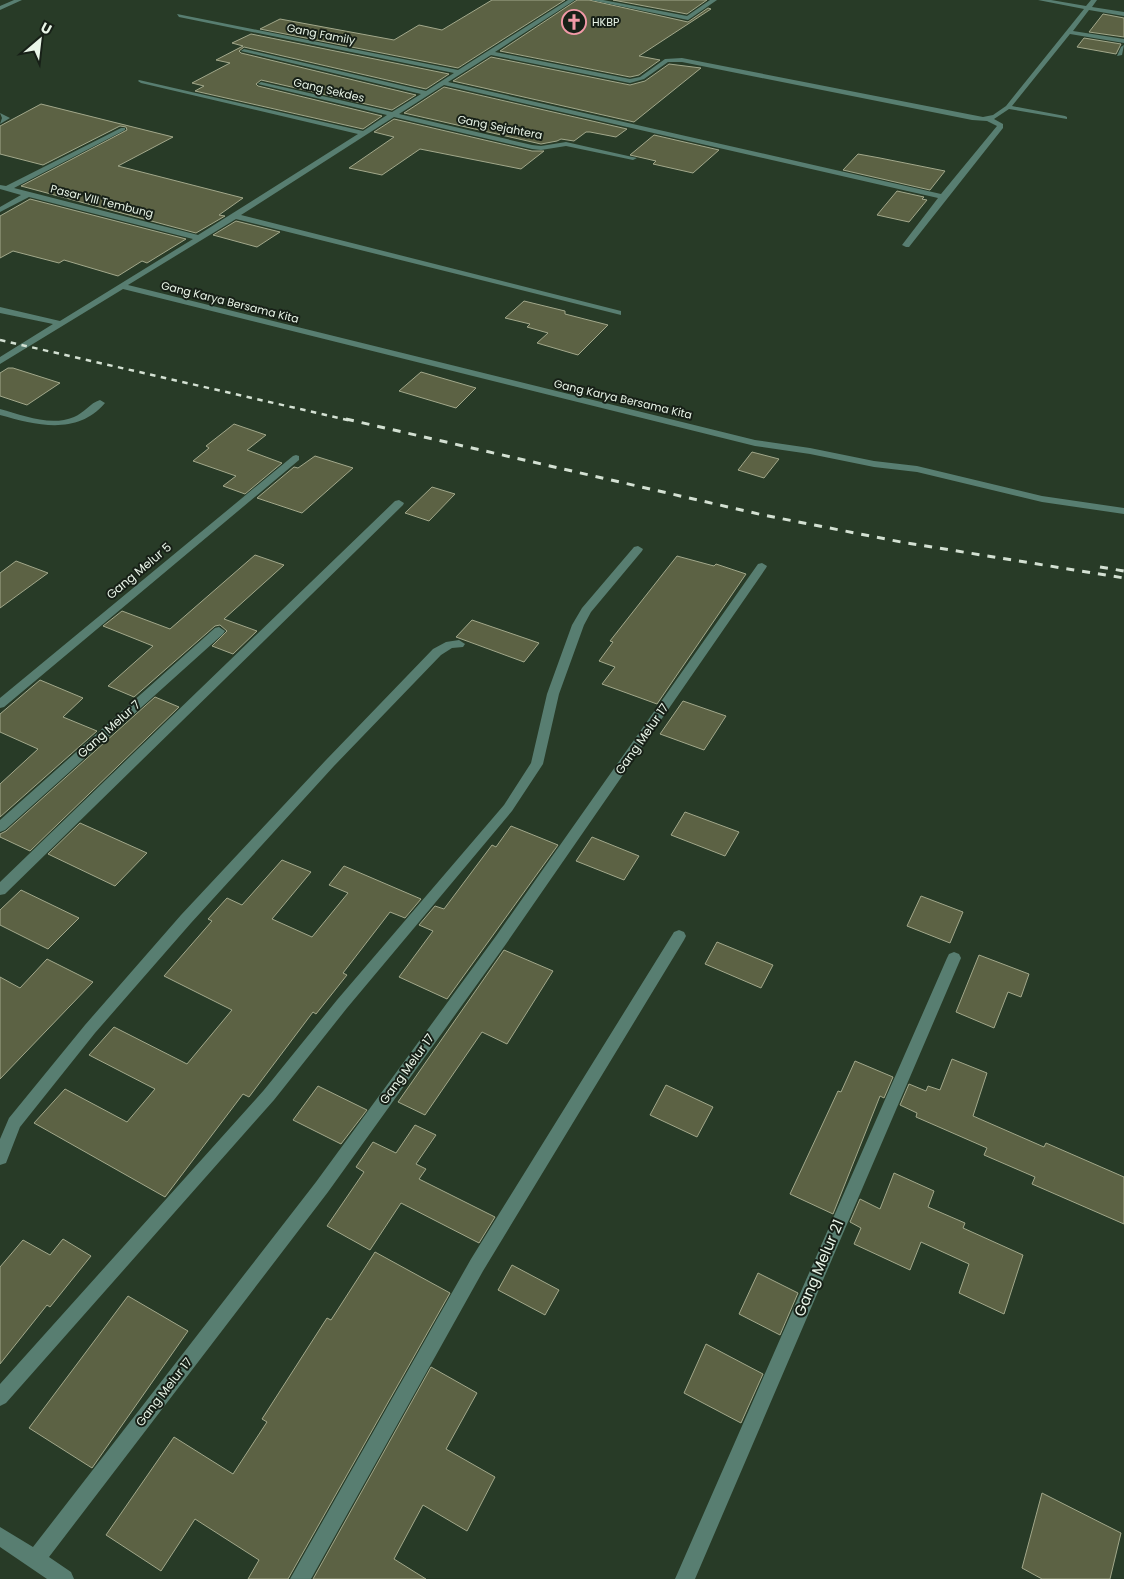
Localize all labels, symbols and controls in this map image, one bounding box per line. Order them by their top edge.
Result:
church icon: HKBP [561,9,587,35]
place label: HKBP [592,14,619,30]
north arrow [15,15,65,65]
text: U [37,17,55,40]
street label: Gang Family [285,20,357,49]
street label: Gang Sekdes [292,74,366,106]
street label: Gang Sejahtera [456,111,544,143]
street label: Pasar VIII Tembung [49,180,155,222]
street label: Gang Karya Bersama Kita [159,277,301,327]
street label: Gang Karya Bersama Kita [552,375,694,423]
street label: Gang Melur 5 [103,538,175,603]
street label: Gang Melur 7 [74,696,144,761]
street label: Gang Melur 17 [611,700,673,778]
street label: Gang Melur 17 [375,1030,438,1107]
street label: Gang Melur 21 [789,1216,849,1320]
street label: Gang Melur 17 [131,1353,196,1430]

